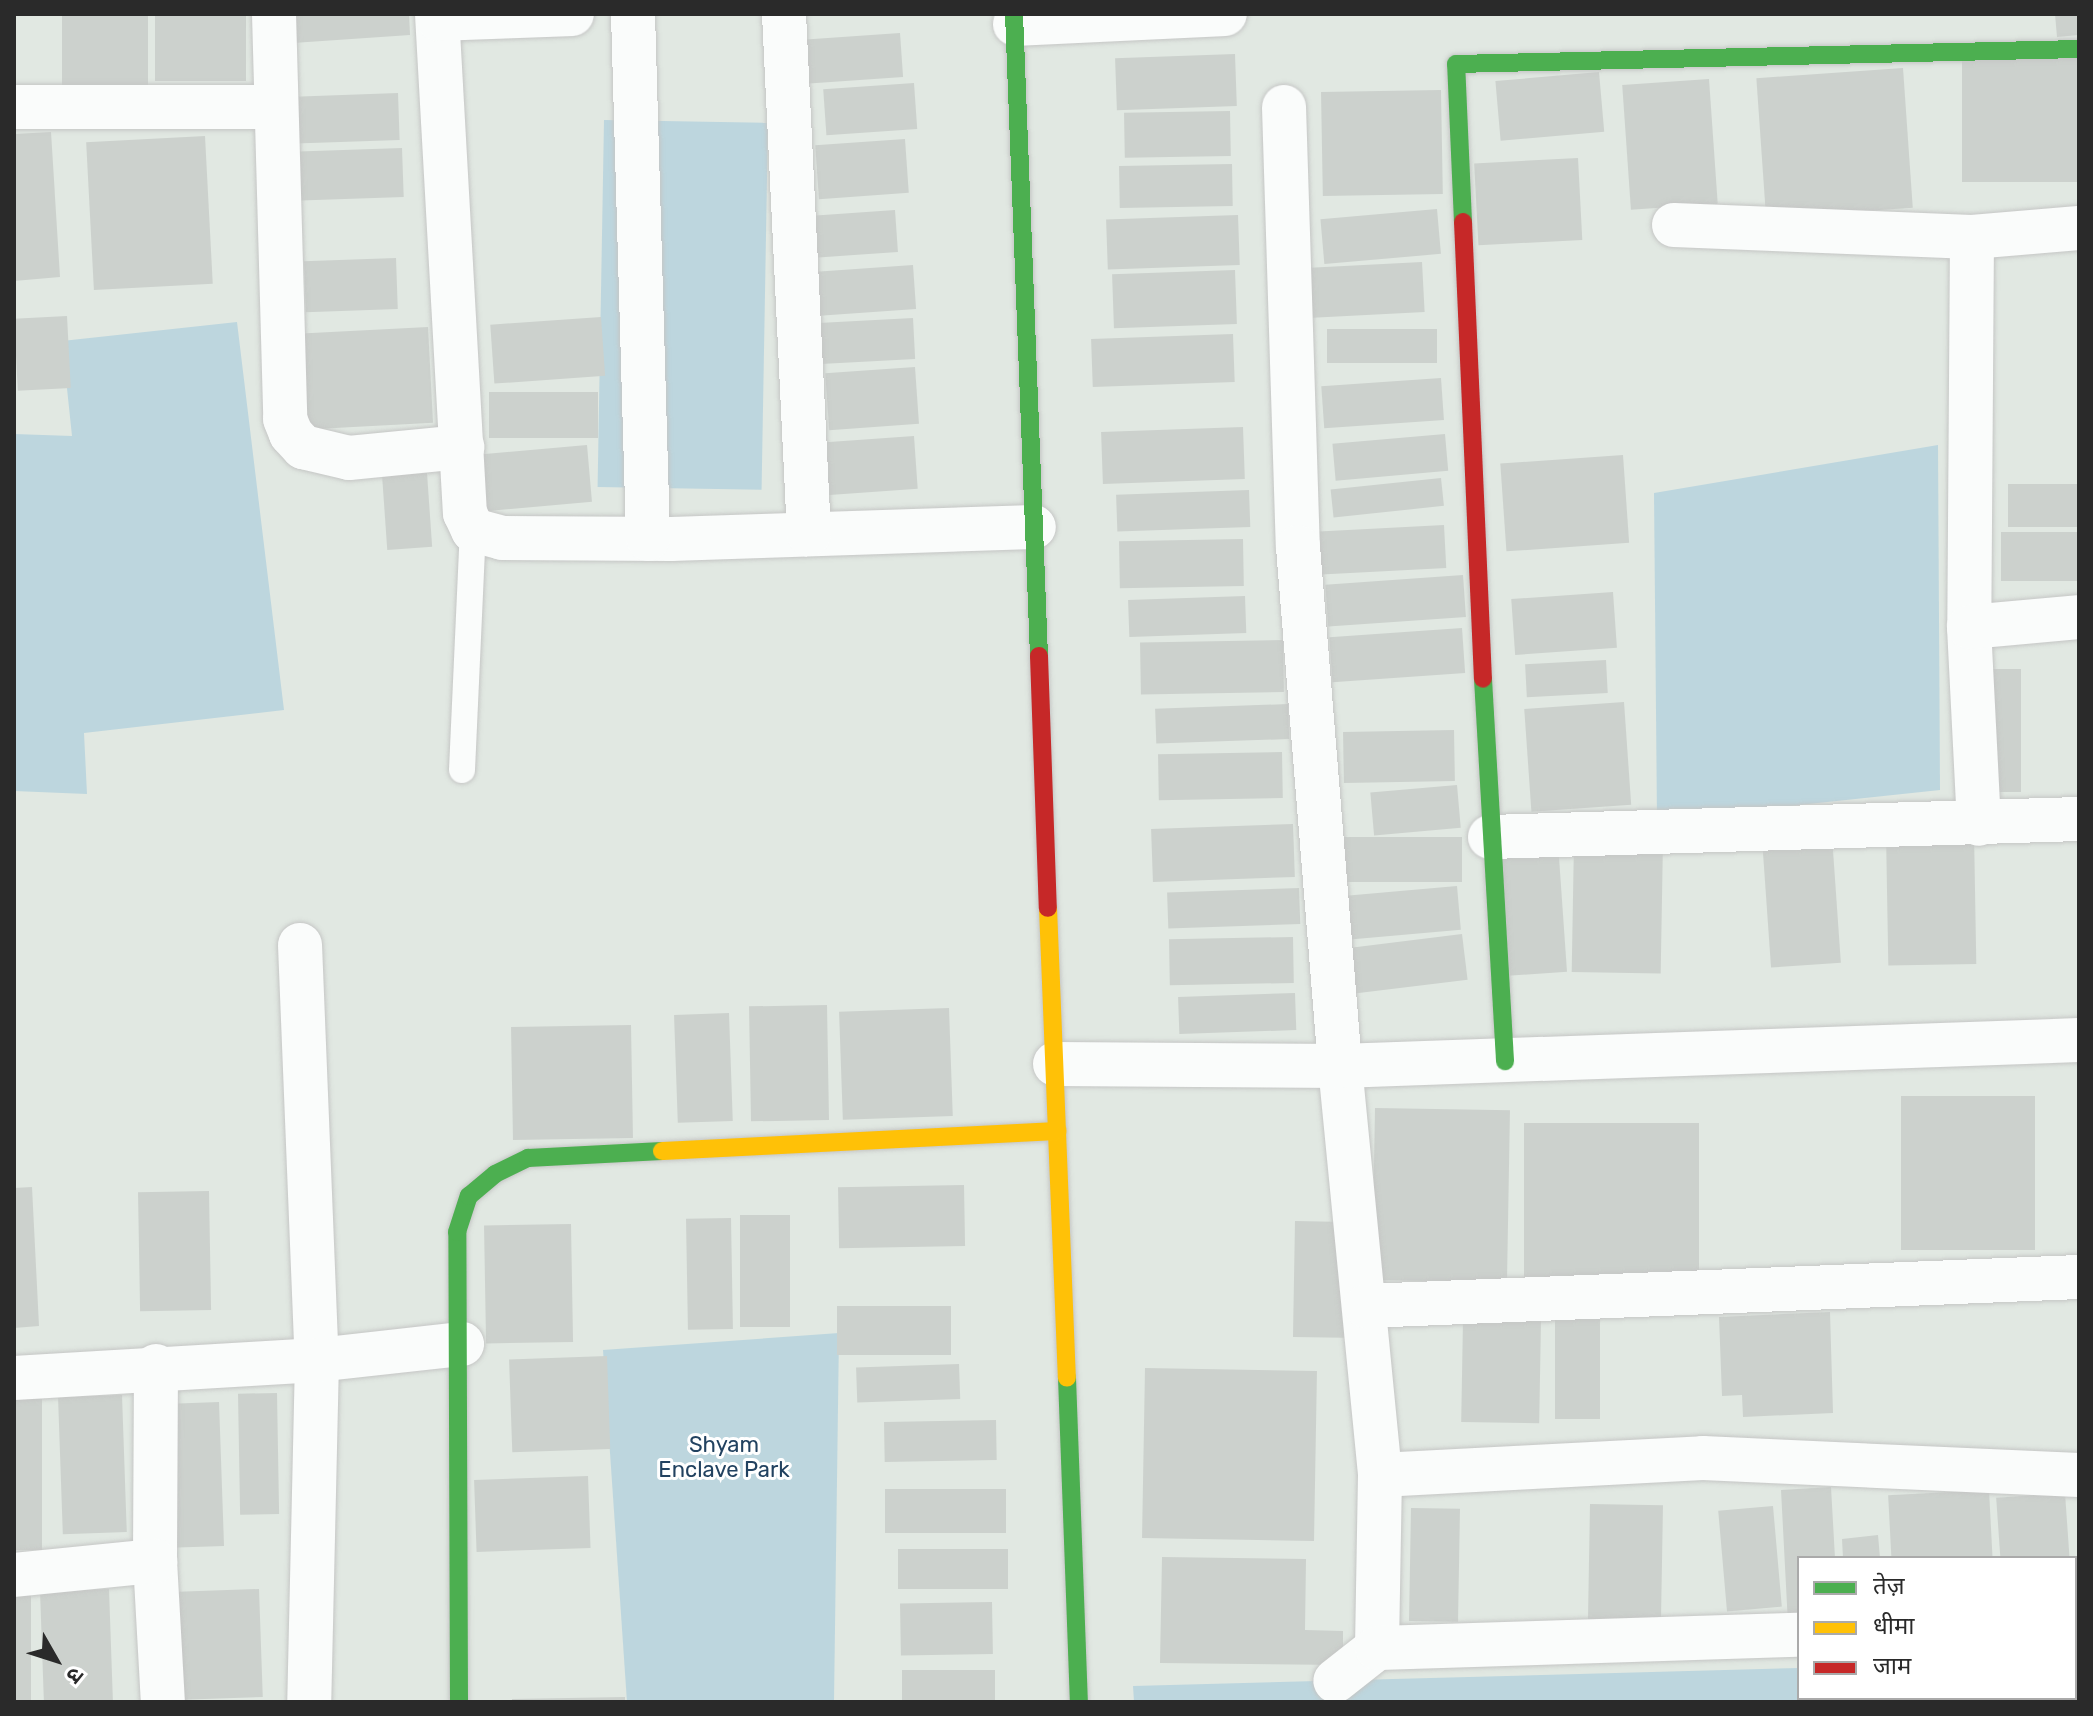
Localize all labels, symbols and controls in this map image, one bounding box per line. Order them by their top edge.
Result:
park label: Shyam Enclave Park [658,1431,790,1482]
legend [1797,1556,2077,1700]
text: तेज़ [1873,1572,1905,1600]
text: धीमा [1873,1612,1915,1640]
north arrow [16,1620,96,1700]
text: जाम [1873,1652,1911,1680]
text: उ [60,1662,90,1689]

